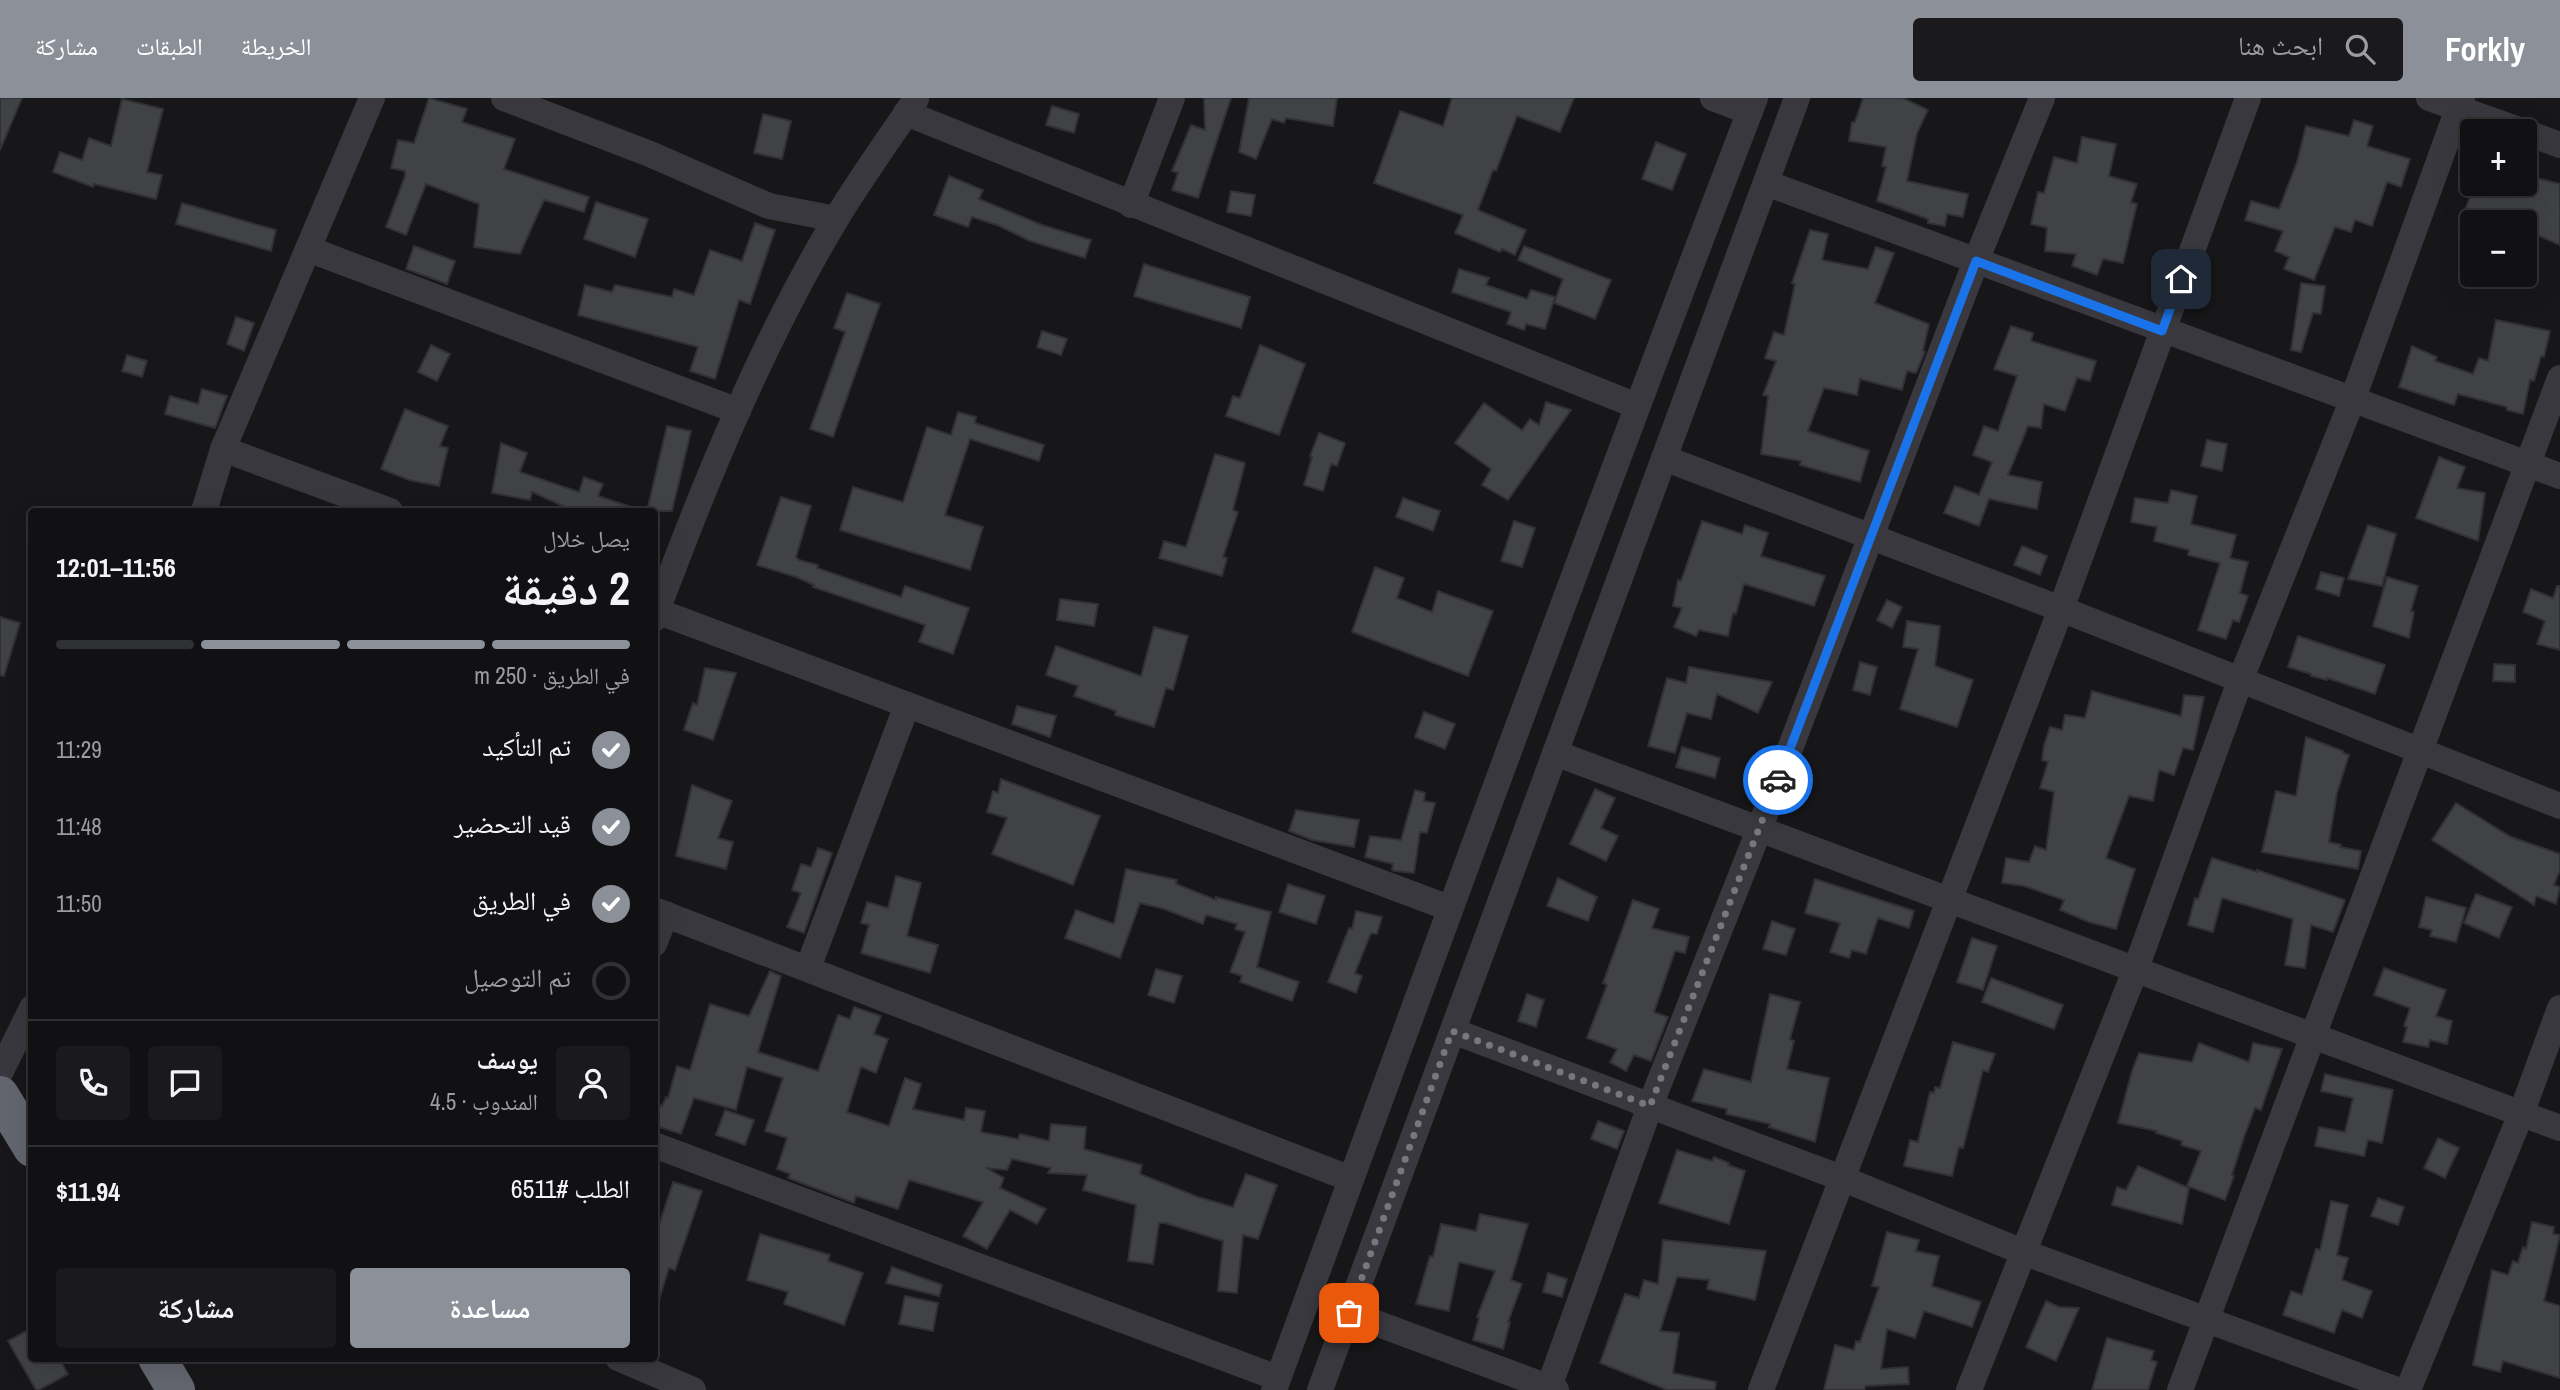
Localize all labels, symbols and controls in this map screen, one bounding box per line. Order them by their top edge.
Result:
search box [1913,18,2403,81]
text: Forkly [2445,27,2525,71]
text: ابحث هنا [2238,28,2323,63]
text: مشاركة [35,30,98,62]
text: الطبقات [136,30,203,62]
text: الخريطة [241,30,311,62]
icon: search [2341,30,2379,68]
map controls [2460,119,2537,287]
button: + [2460,119,2537,196]
button: − [2460,210,2537,287]
pin [2151,249,2211,309]
icon: home [2162,260,2200,298]
text: يصل خلال [543,523,630,554]
text: 11:56–12:01 [56,550,176,585]
text: 2 دقيقة [502,557,630,619]
text: في الطريق · 250 m [474,660,630,691]
text: تم التأكيد [482,729,571,764]
icon: check [592,731,630,769]
text: 11:29 [56,734,102,765]
courier [1743,745,1813,815]
icon: car [1759,761,1797,799]
text: قيد التحضير [454,806,571,841]
icon: check [592,808,630,846]
text: 11:48 [56,811,102,842]
text: في الطريق [472,883,571,918]
icon: check [592,885,630,923]
text: 11:50 [56,888,102,919]
text: تم التوصيل [464,960,571,995]
text: يوسف [477,1042,538,1077]
button: phone [56,1046,130,1120]
button: chat [148,1046,222,1120]
button: person [556,1046,630,1120]
text: المندوب · 4.5 [430,1086,538,1117]
text: الطلب #6511 [511,1171,630,1206]
text: $11.94 [56,1174,120,1209]
button: مشاركة [56,1268,336,1348]
button: مساعدة [350,1268,630,1348]
pin [1319,1283,1379,1343]
icon: bag [1330,1294,1368,1332]

